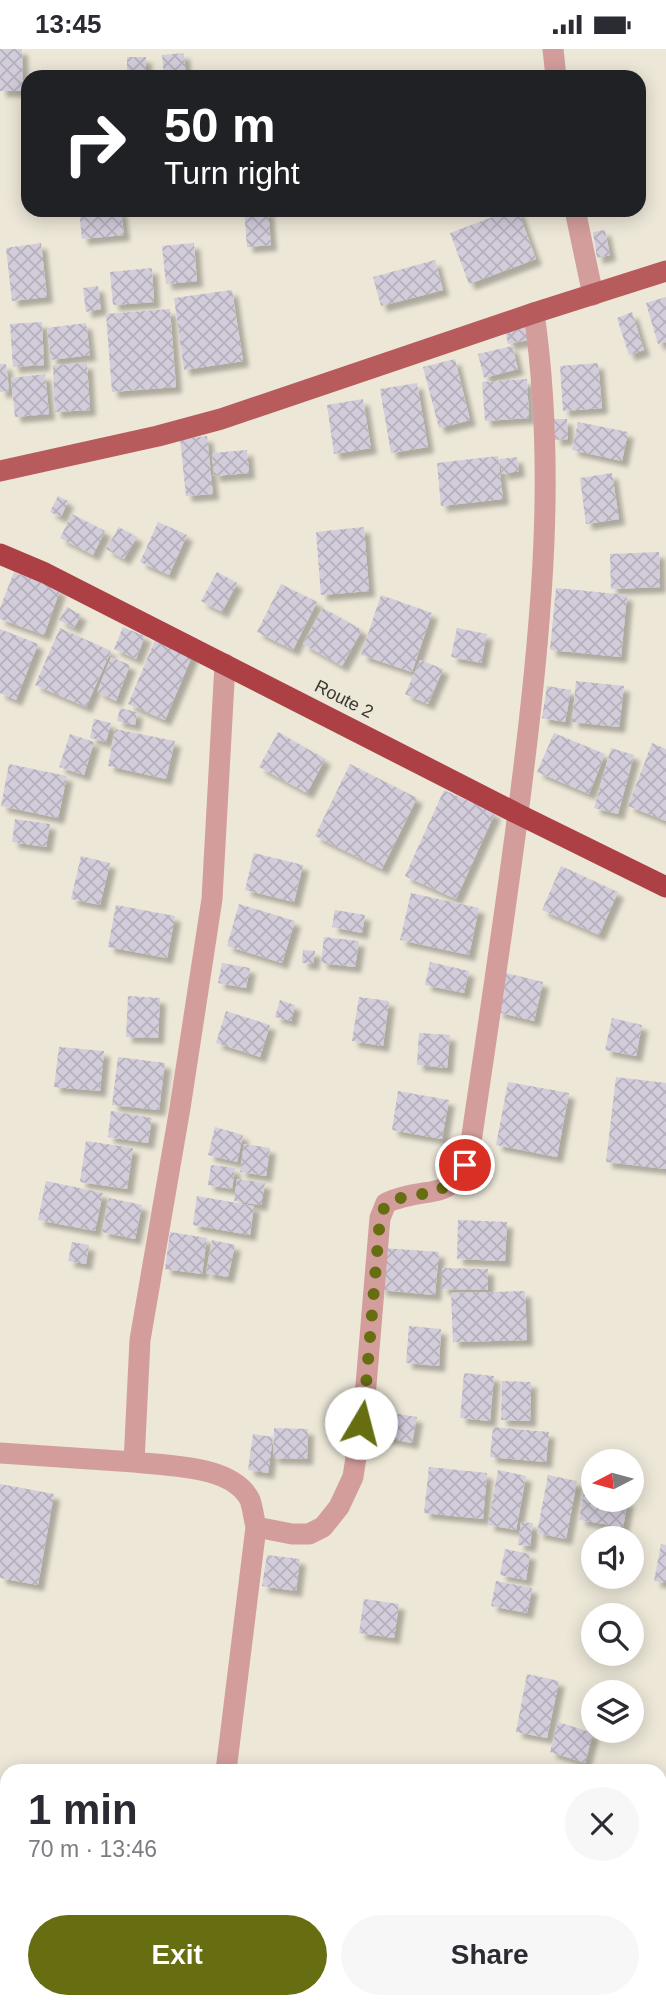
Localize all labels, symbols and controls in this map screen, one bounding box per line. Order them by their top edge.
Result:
text: 13:45 [35,9,102,39]
icon: right [49,98,140,189]
text: 50 m [164,98,276,152]
text: Turn right [164,155,300,191]
street label: Route 2 [311,676,377,722]
pin [435,1135,495,1195]
icon: arrive [446,1146,484,1184]
position arrow [324,1386,398,1460]
north arrow [581,1449,644,1512]
map controls [581,1449,644,1743]
button: sound [581,1526,644,1589]
button: search [581,1603,644,1666]
button: layers [581,1680,644,1743]
text: 1 min [28,1786,138,1833]
button: close [565,1787,639,1861]
text: 70 m · 13:46 [28,1836,157,1862]
button: Exit [28,1915,327,1995]
button: Share [341,1915,639,1995]

